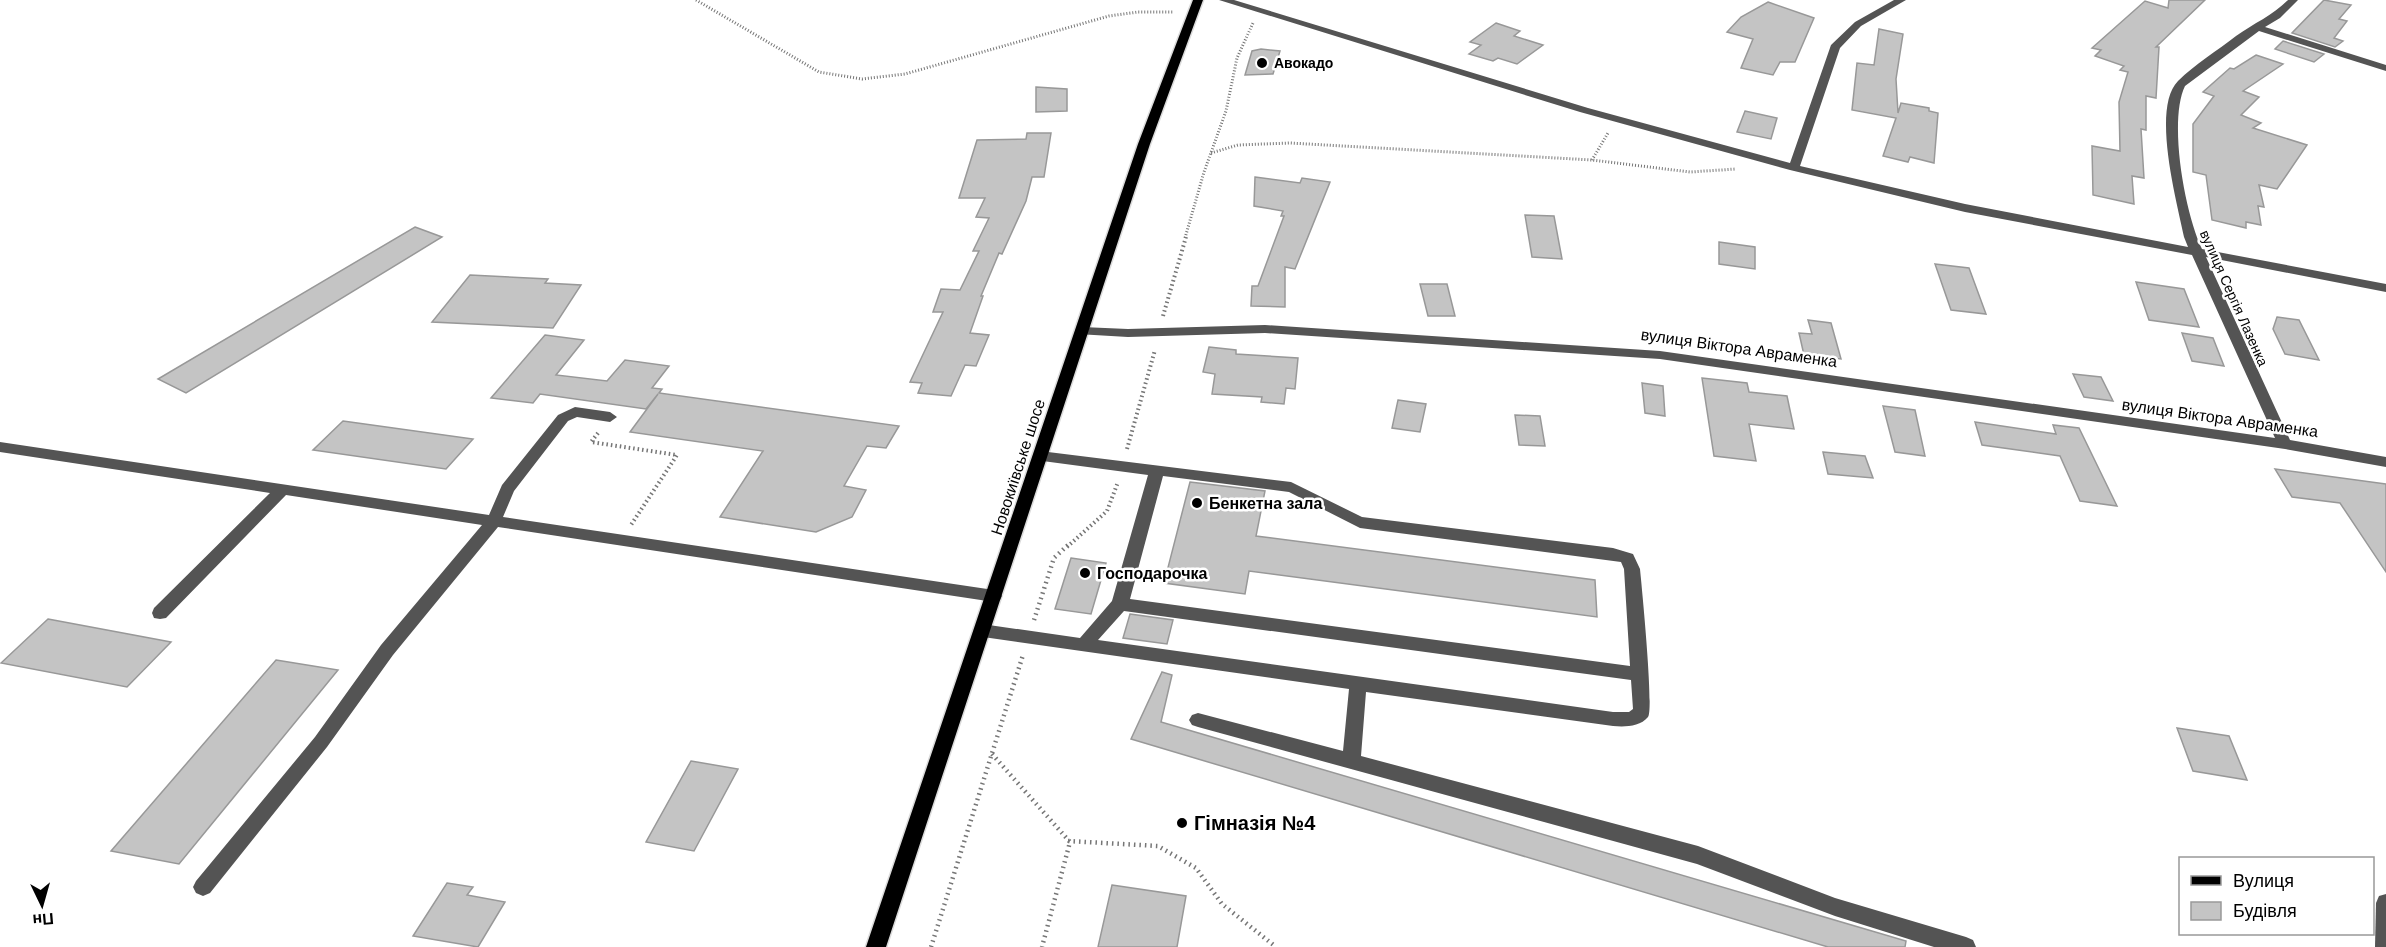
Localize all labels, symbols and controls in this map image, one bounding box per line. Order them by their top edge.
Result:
place label: Авокадо [1274,55,1333,71]
marker: Авокадо [1255,56,1269,70]
street label: вулиця Сергія Лазенка [2197,227,2271,369]
street label: вулиця Віктора Авраменка [1640,326,1838,370]
street label: вулиця Віктора Авраменка [2121,396,2319,440]
street label: Новокиївське шосе [988,397,1048,537]
place label: Бенкетна зала [1209,495,1322,512]
marker: Бенкетна зала [1190,496,1204,510]
place label: Господарочка [1097,565,1207,582]
marker: Господарочка [1078,566,1092,580]
place label: Гімназія №4 [1194,812,1316,834]
marker: Гімназія №4 [1175,816,1189,830]
legend [2179,857,2374,935]
text: Вулиця [2233,871,2294,891]
north arrow [12,875,72,935]
text: Будівля [2233,901,2297,921]
text: Пн [32,910,55,929]

